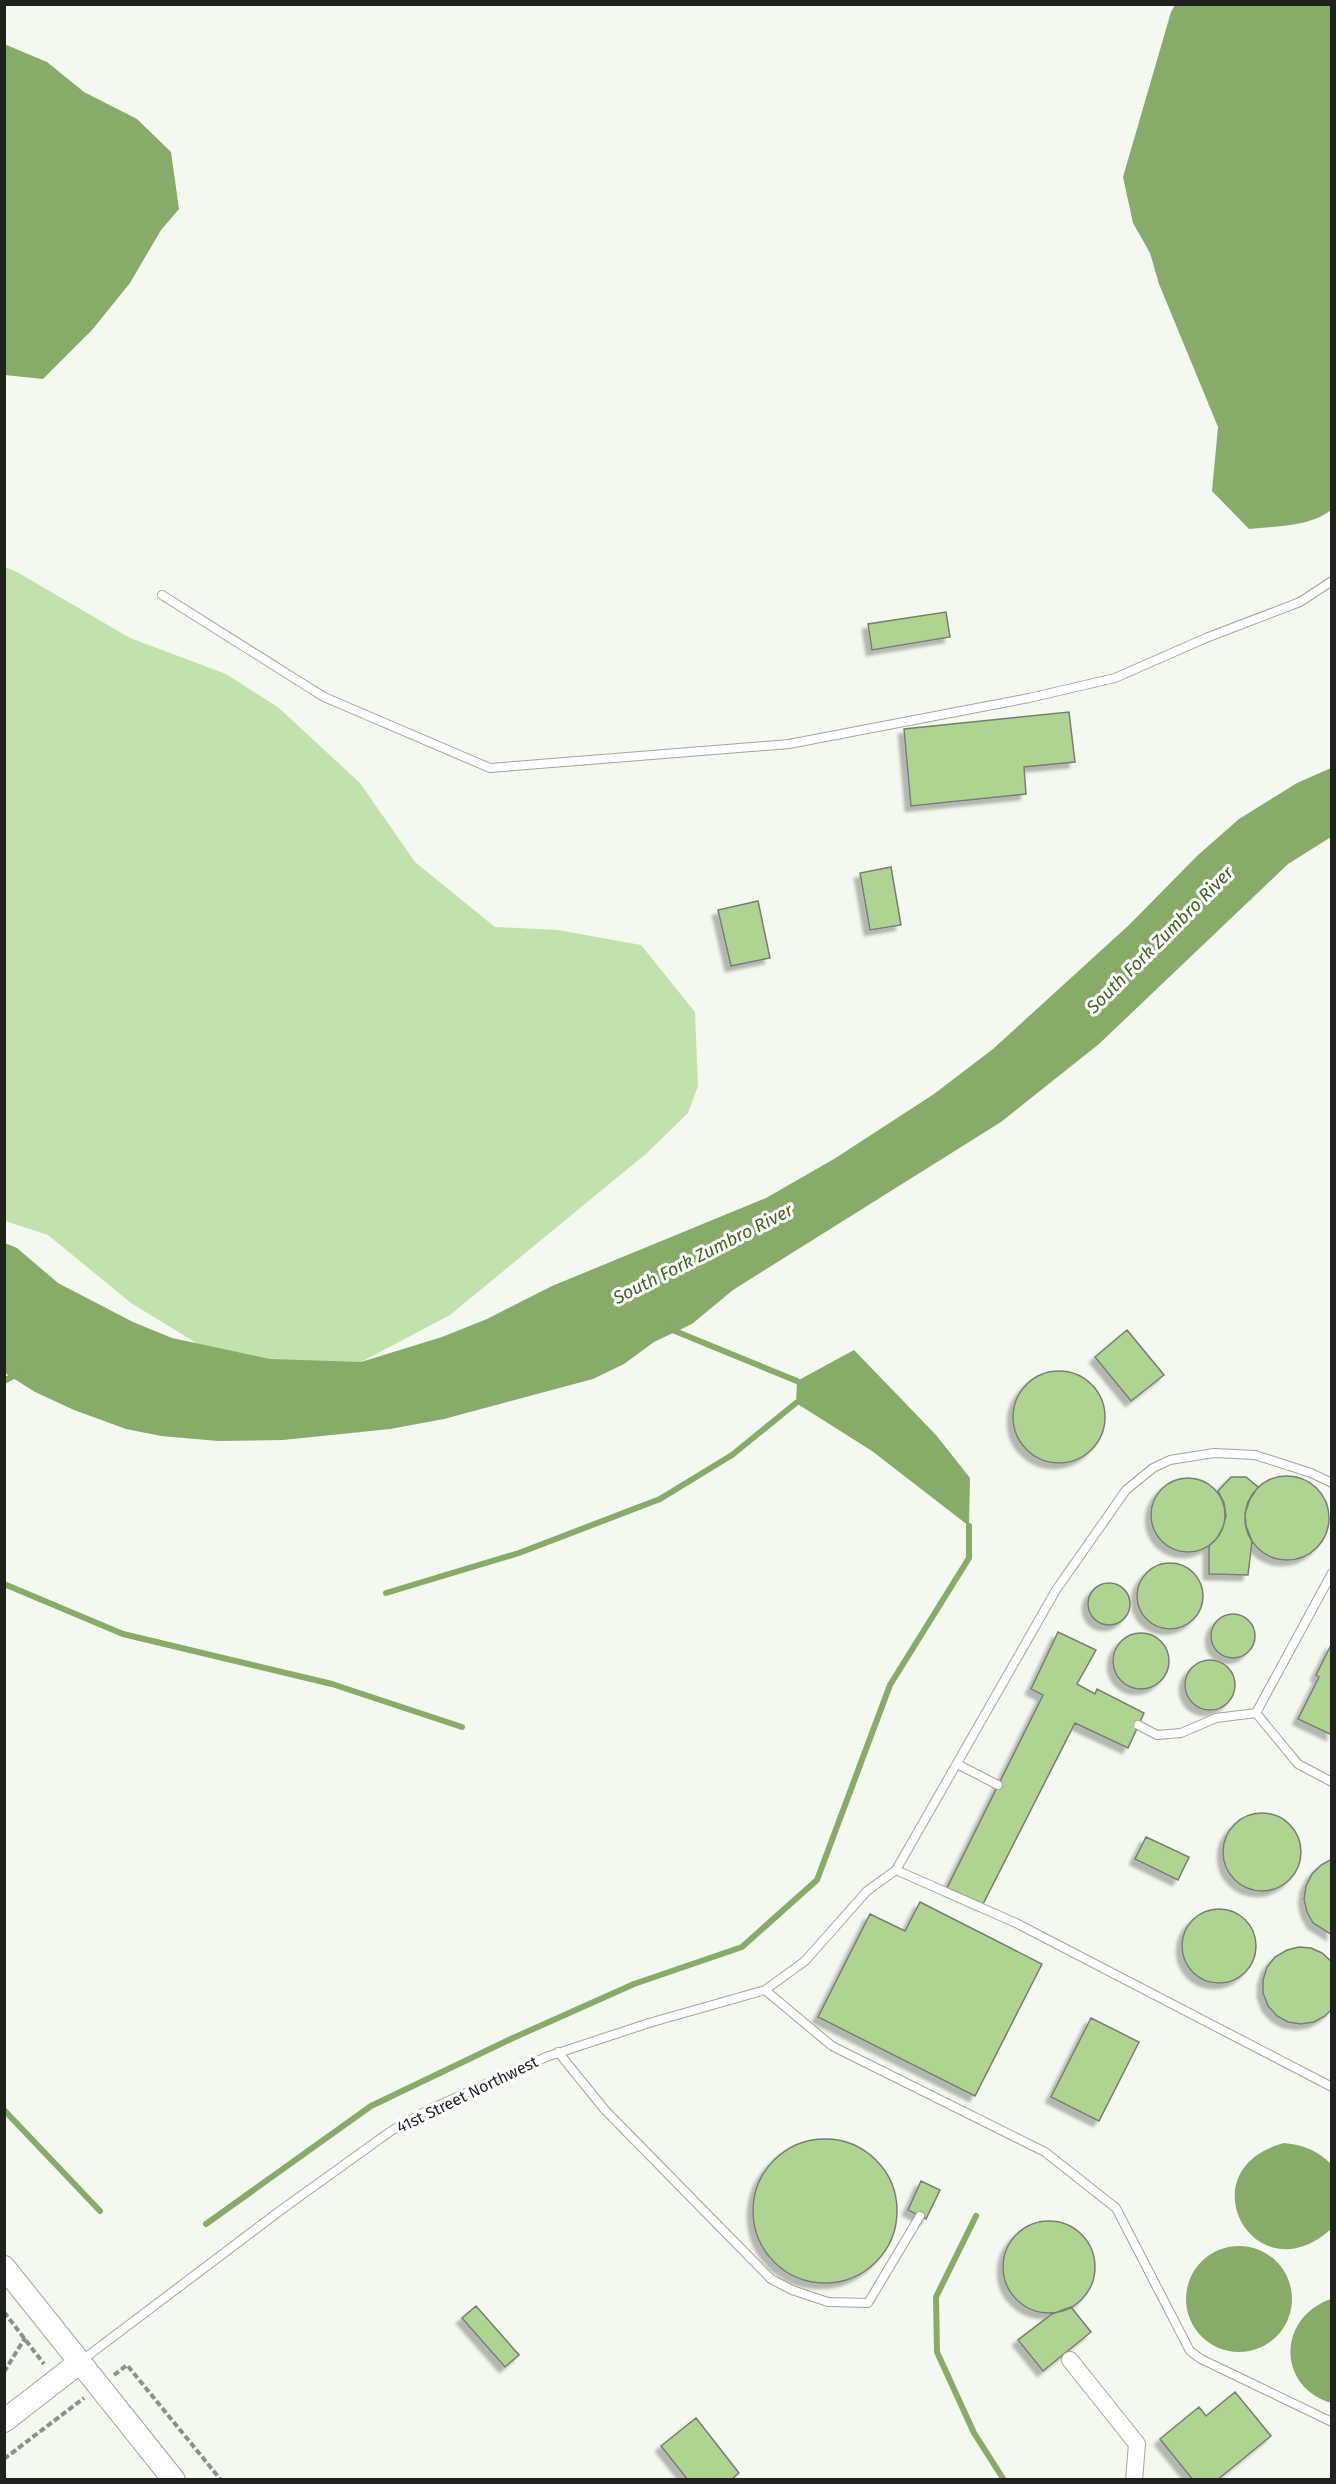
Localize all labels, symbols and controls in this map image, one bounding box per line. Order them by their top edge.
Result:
water label: South Fork Zumbro River [1081,861,1239,1019]
water label: South Fork Zumbro River [609,1199,798,1309]
street label: 41st Street Northwest [394,2052,541,2137]

